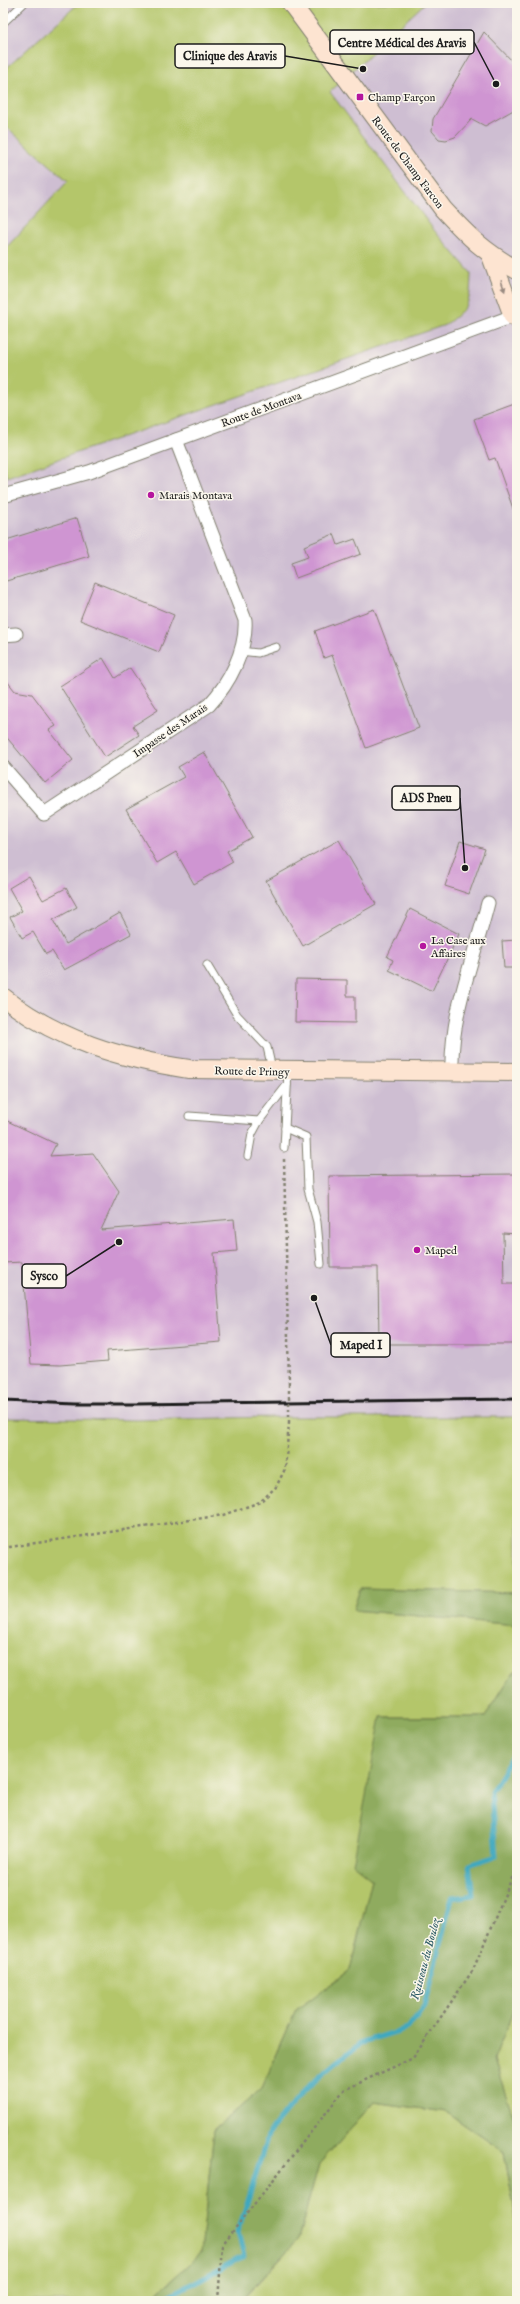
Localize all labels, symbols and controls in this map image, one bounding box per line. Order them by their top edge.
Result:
callout: Centre Médical des Aravis [330,30,474,54]
text: Centre Médical des Aravis [338,36,467,51]
callout: Clinique des Aravis [175,44,285,68]
text: Clinique des Aravis [183,49,278,65]
place label: Champ Farçon [368,91,436,105]
marker: Champ Farçon [355,92,365,102]
street label: Route de Champ Farcon [368,114,447,212]
one-way arrow [500,280,506,292]
street label: Route de Montava [219,389,304,431]
place label: Marais Montava [159,489,232,503]
marker: Marais Montava [146,490,156,500]
street label: Impasse des Marais [131,701,211,761]
callout: ADS Pneu [392,786,460,810]
text: ADS Pneu [399,791,453,806]
place label: La Case aux Affaires [430,934,486,961]
marker: La Case aux Affaires [418,941,428,951]
street label: Route de Pringy [214,1064,290,1080]
place label: Maped [425,1244,457,1258]
marker: Maped [412,1245,422,1255]
callout: Sysco [22,1264,66,1288]
text: Sysco [30,1269,58,1285]
callout: Maped I [331,1333,390,1357]
text: Maped I [340,1338,383,1354]
water label: Ruisseau du Bouloz [407,1915,444,2001]

